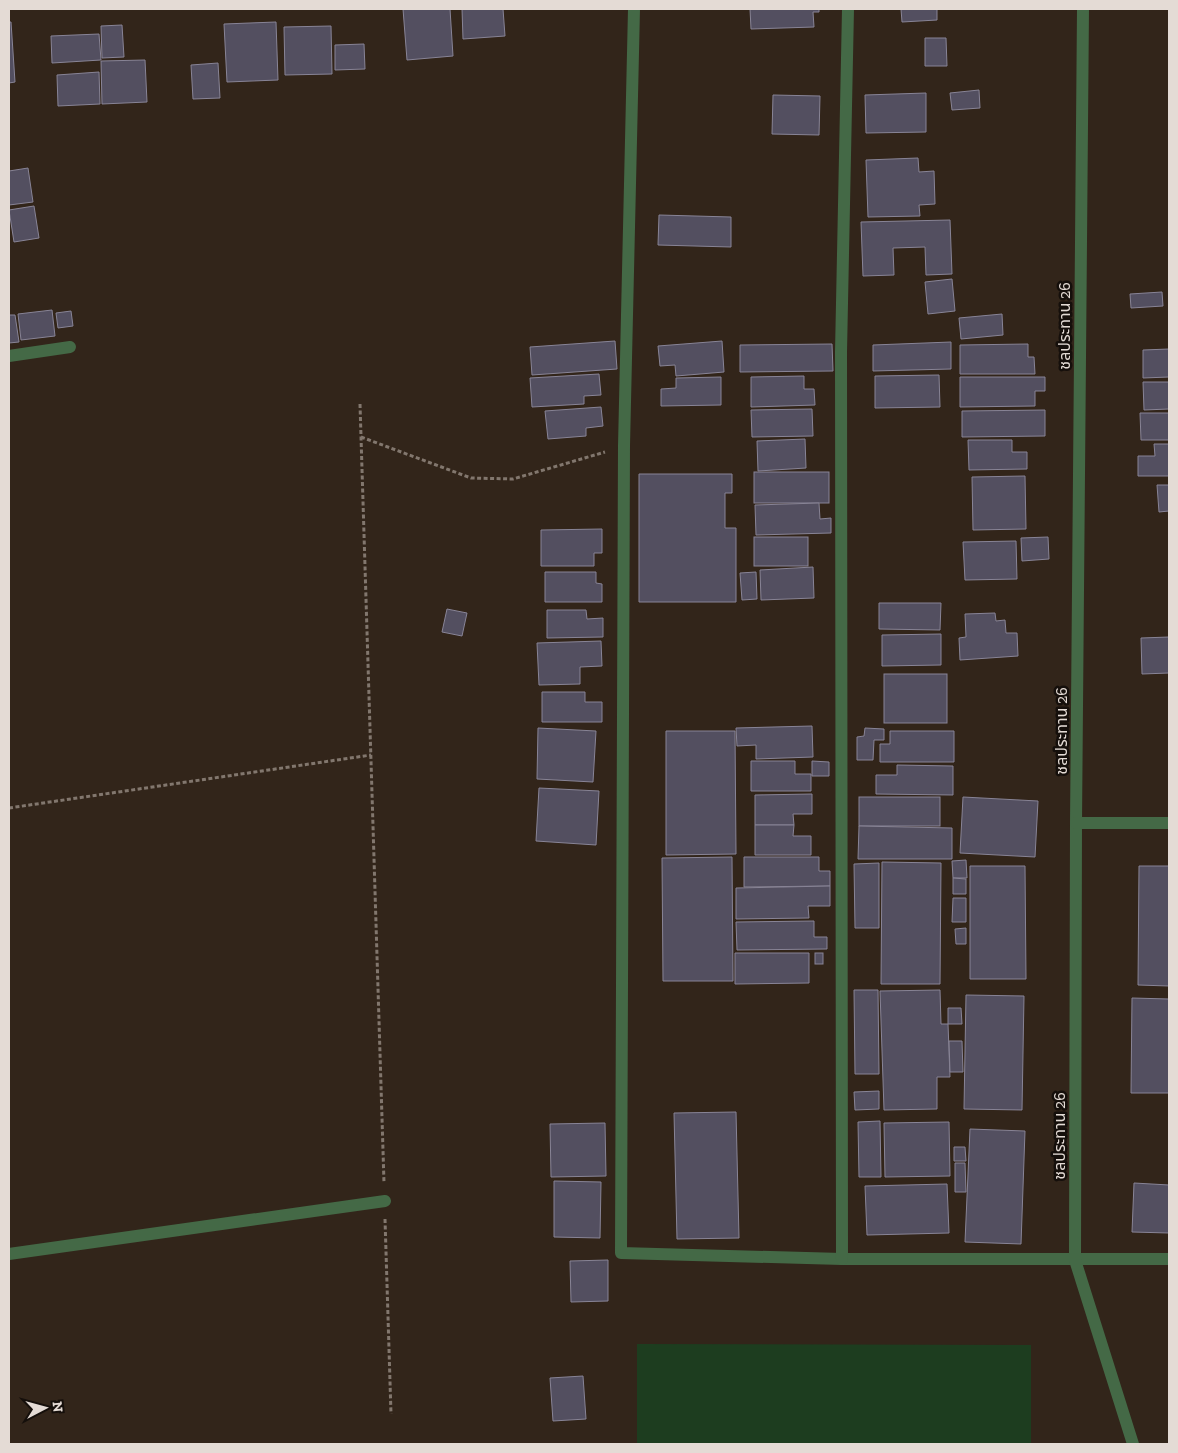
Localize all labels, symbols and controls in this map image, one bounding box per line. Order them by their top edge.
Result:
street label: ชลประทาน 26 [1055,282,1074,370]
street label: ชลประทาน 26 [1052,687,1071,775]
street label: ชลประทาน 26 [1050,1092,1069,1180]
north arrow [20,1383,70,1433]
text: N [48,1401,66,1413]

